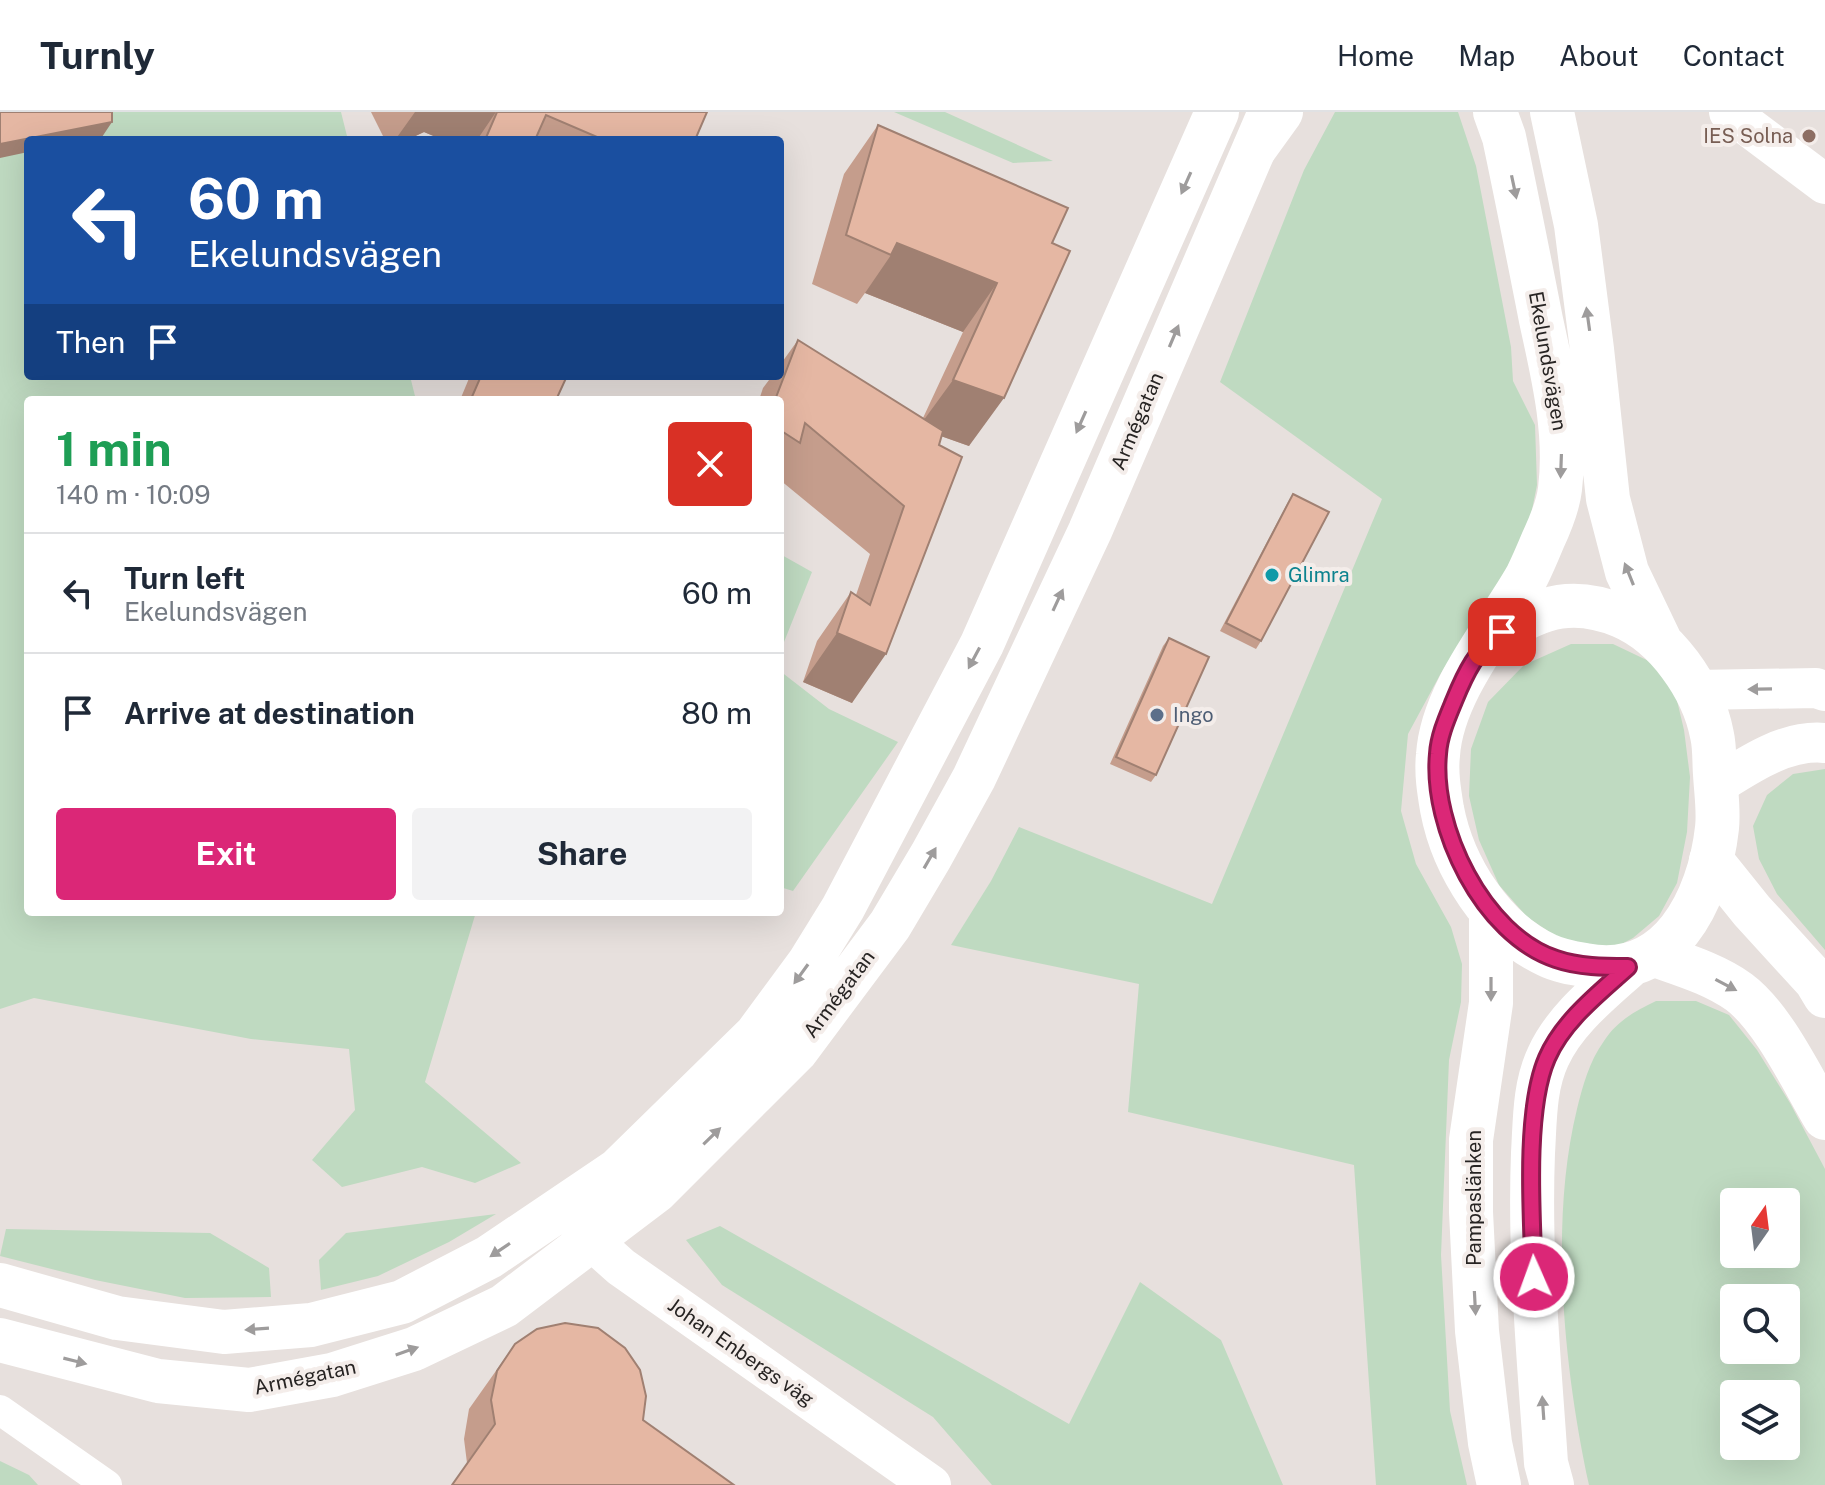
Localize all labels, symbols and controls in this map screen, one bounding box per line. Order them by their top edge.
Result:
text: Turnly [40,33,155,78]
text: Home [1337,39,1414,72]
text: Map [1458,39,1515,72]
text: About [1559,39,1639,72]
text: Contact [1683,39,1785,72]
place label: IES Solna [1703,124,1793,148]
marker: IES Solna [1800,127,1818,145]
text: 60 m [188,166,324,232]
icon: left [56,168,160,272]
one-way arrow [1179,171,1192,195]
one-way arrow [1509,175,1521,200]
text: Ekelundsvägen [188,233,442,275]
street label: Ekelundsvägen [1524,289,1572,433]
one-way arrow [1581,306,1594,331]
icon: arrive [141,320,185,364]
text: Then [56,324,125,360]
one-way arrow [1167,324,1180,348]
street label: Armégatan [1106,369,1168,473]
one-way arrow [1075,410,1088,433]
text: 1 min [56,420,172,477]
button: close [668,422,752,506]
one-way arrow [1555,454,1567,479]
text: 140 m · 10:09 [56,479,210,510]
text: Turn left [124,560,245,596]
one-way arrow [1622,562,1635,586]
place label: Glimra [1288,563,1350,587]
marker: Glimra [1263,566,1281,584]
icon: left [56,571,100,615]
text: 60 m [682,575,752,611]
one-way arrow [1051,588,1065,612]
text: Ekelundsvägen [124,596,308,627]
pin [1468,598,1536,666]
icon: arrive [1480,610,1524,654]
one-way arrow [967,647,980,670]
one-way arrow [1747,683,1772,696]
icon: arrive [56,691,100,735]
text: Arrive at destination [124,695,415,731]
text: 80 m [681,695,752,731]
place label: Ingo [1173,703,1214,727]
marker: Ingo [1148,706,1166,724]
button: Exit [56,808,396,900]
button: Share [412,808,752,900]
one-way arrow [923,847,937,869]
street label: Armégatan [798,945,880,1043]
one-way arrow [793,964,809,984]
one-way arrow [1485,977,1497,1002]
one-way arrow [1715,978,1738,991]
one-way arrow [702,1128,721,1146]
street label: Pampaslänken [1462,1130,1486,1266]
north arrow [1720,1188,1800,1268]
map controls [1720,1188,1800,1460]
position arrow [1492,1235,1576,1319]
one-way arrow [490,1242,511,1257]
button: search [1720,1284,1800,1364]
one-way arrow [1469,1291,1482,1316]
street label: Johan Enbergs väg [663,1293,819,1411]
one-way arrow [244,1323,269,1336]
one-way arrow [395,1345,419,1357]
street label: Armégatan [252,1354,358,1400]
one-way arrow [63,1355,88,1367]
button: layers [1720,1380,1800,1460]
one-way arrow [1536,1395,1549,1420]

